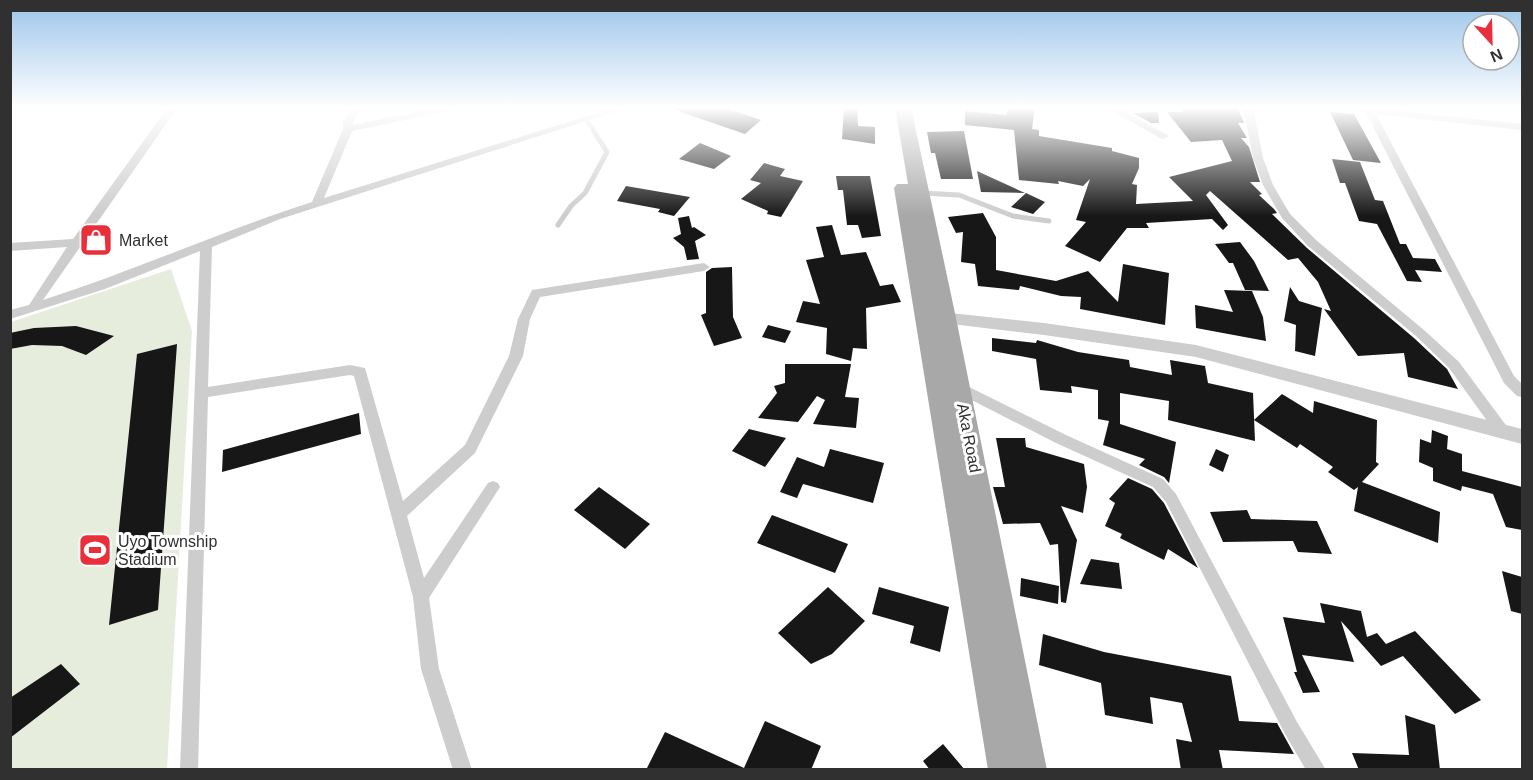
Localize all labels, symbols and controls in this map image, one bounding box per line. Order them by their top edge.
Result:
north arrow [1461,12,1521,72]
text: N [1488,45,1505,65]
shop icon: Market [78,222,114,258]
place label: Market [119,232,168,249]
street label: Aka Road [954,402,984,474]
sports icon: Uyo Township Stadium [77,532,113,568]
place label: Uyo Township Stadium [118,533,217,568]

